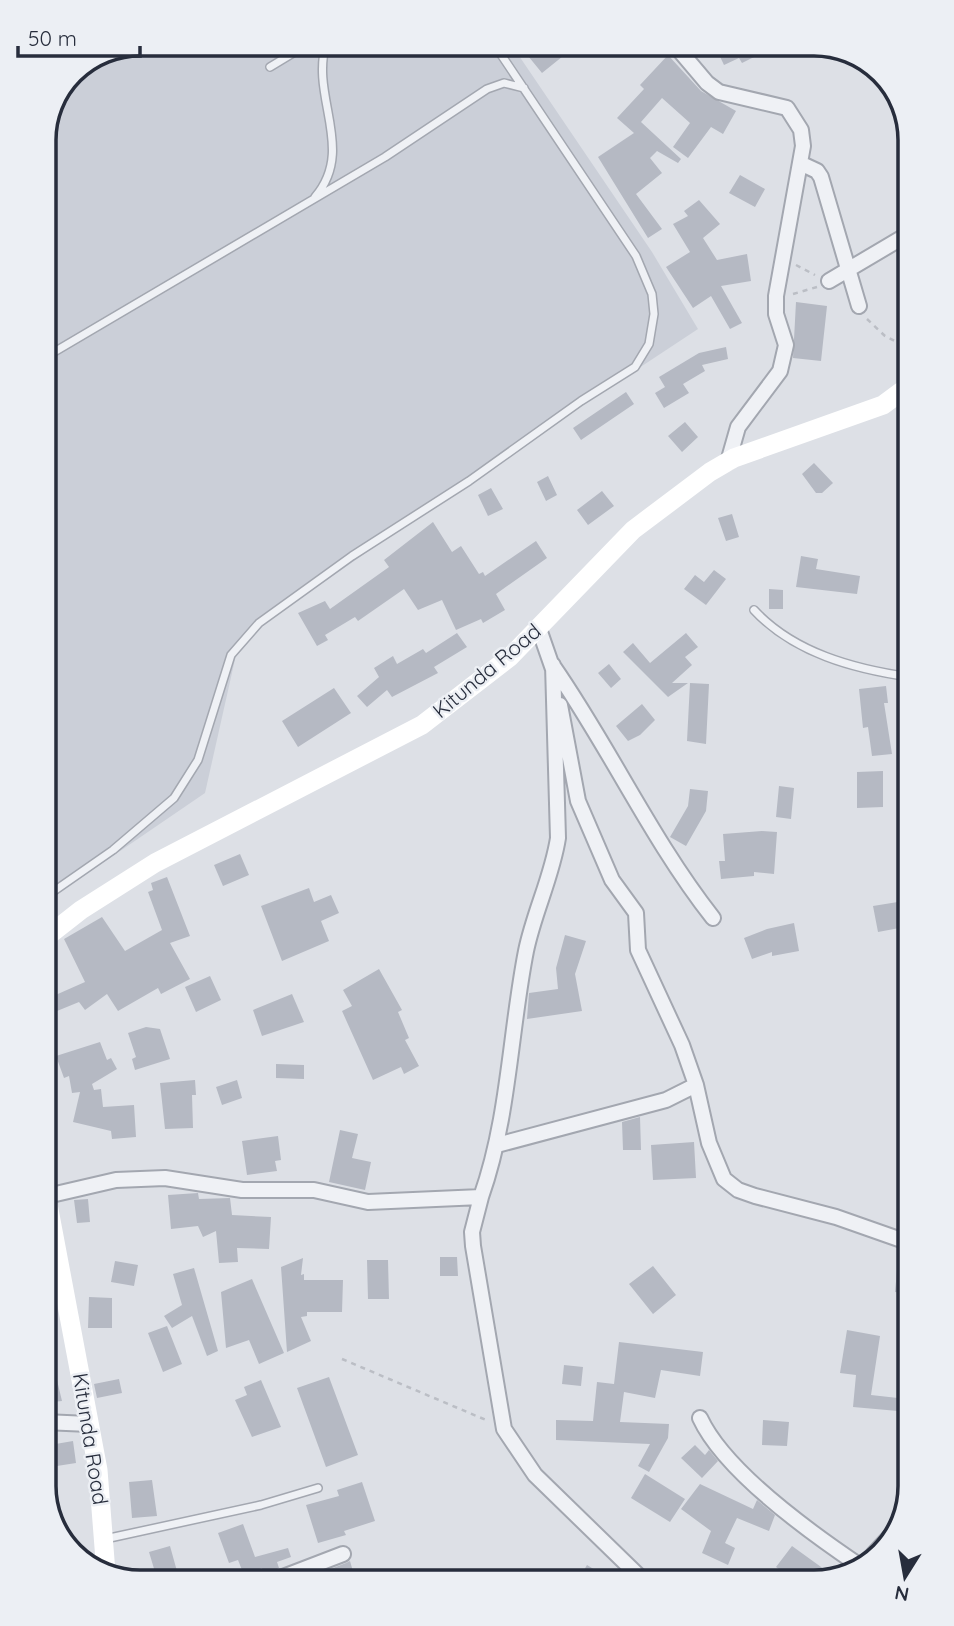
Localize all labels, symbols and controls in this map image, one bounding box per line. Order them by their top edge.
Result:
scale bar [18,14,140,58]
text: 50 m [28,25,77,51]
street label: Kitunda Road [427,617,546,723]
street label: Kitunda Road [68,1371,114,1507]
north arrow [870,1542,940,1612]
text: N [893,1581,911,1607]

